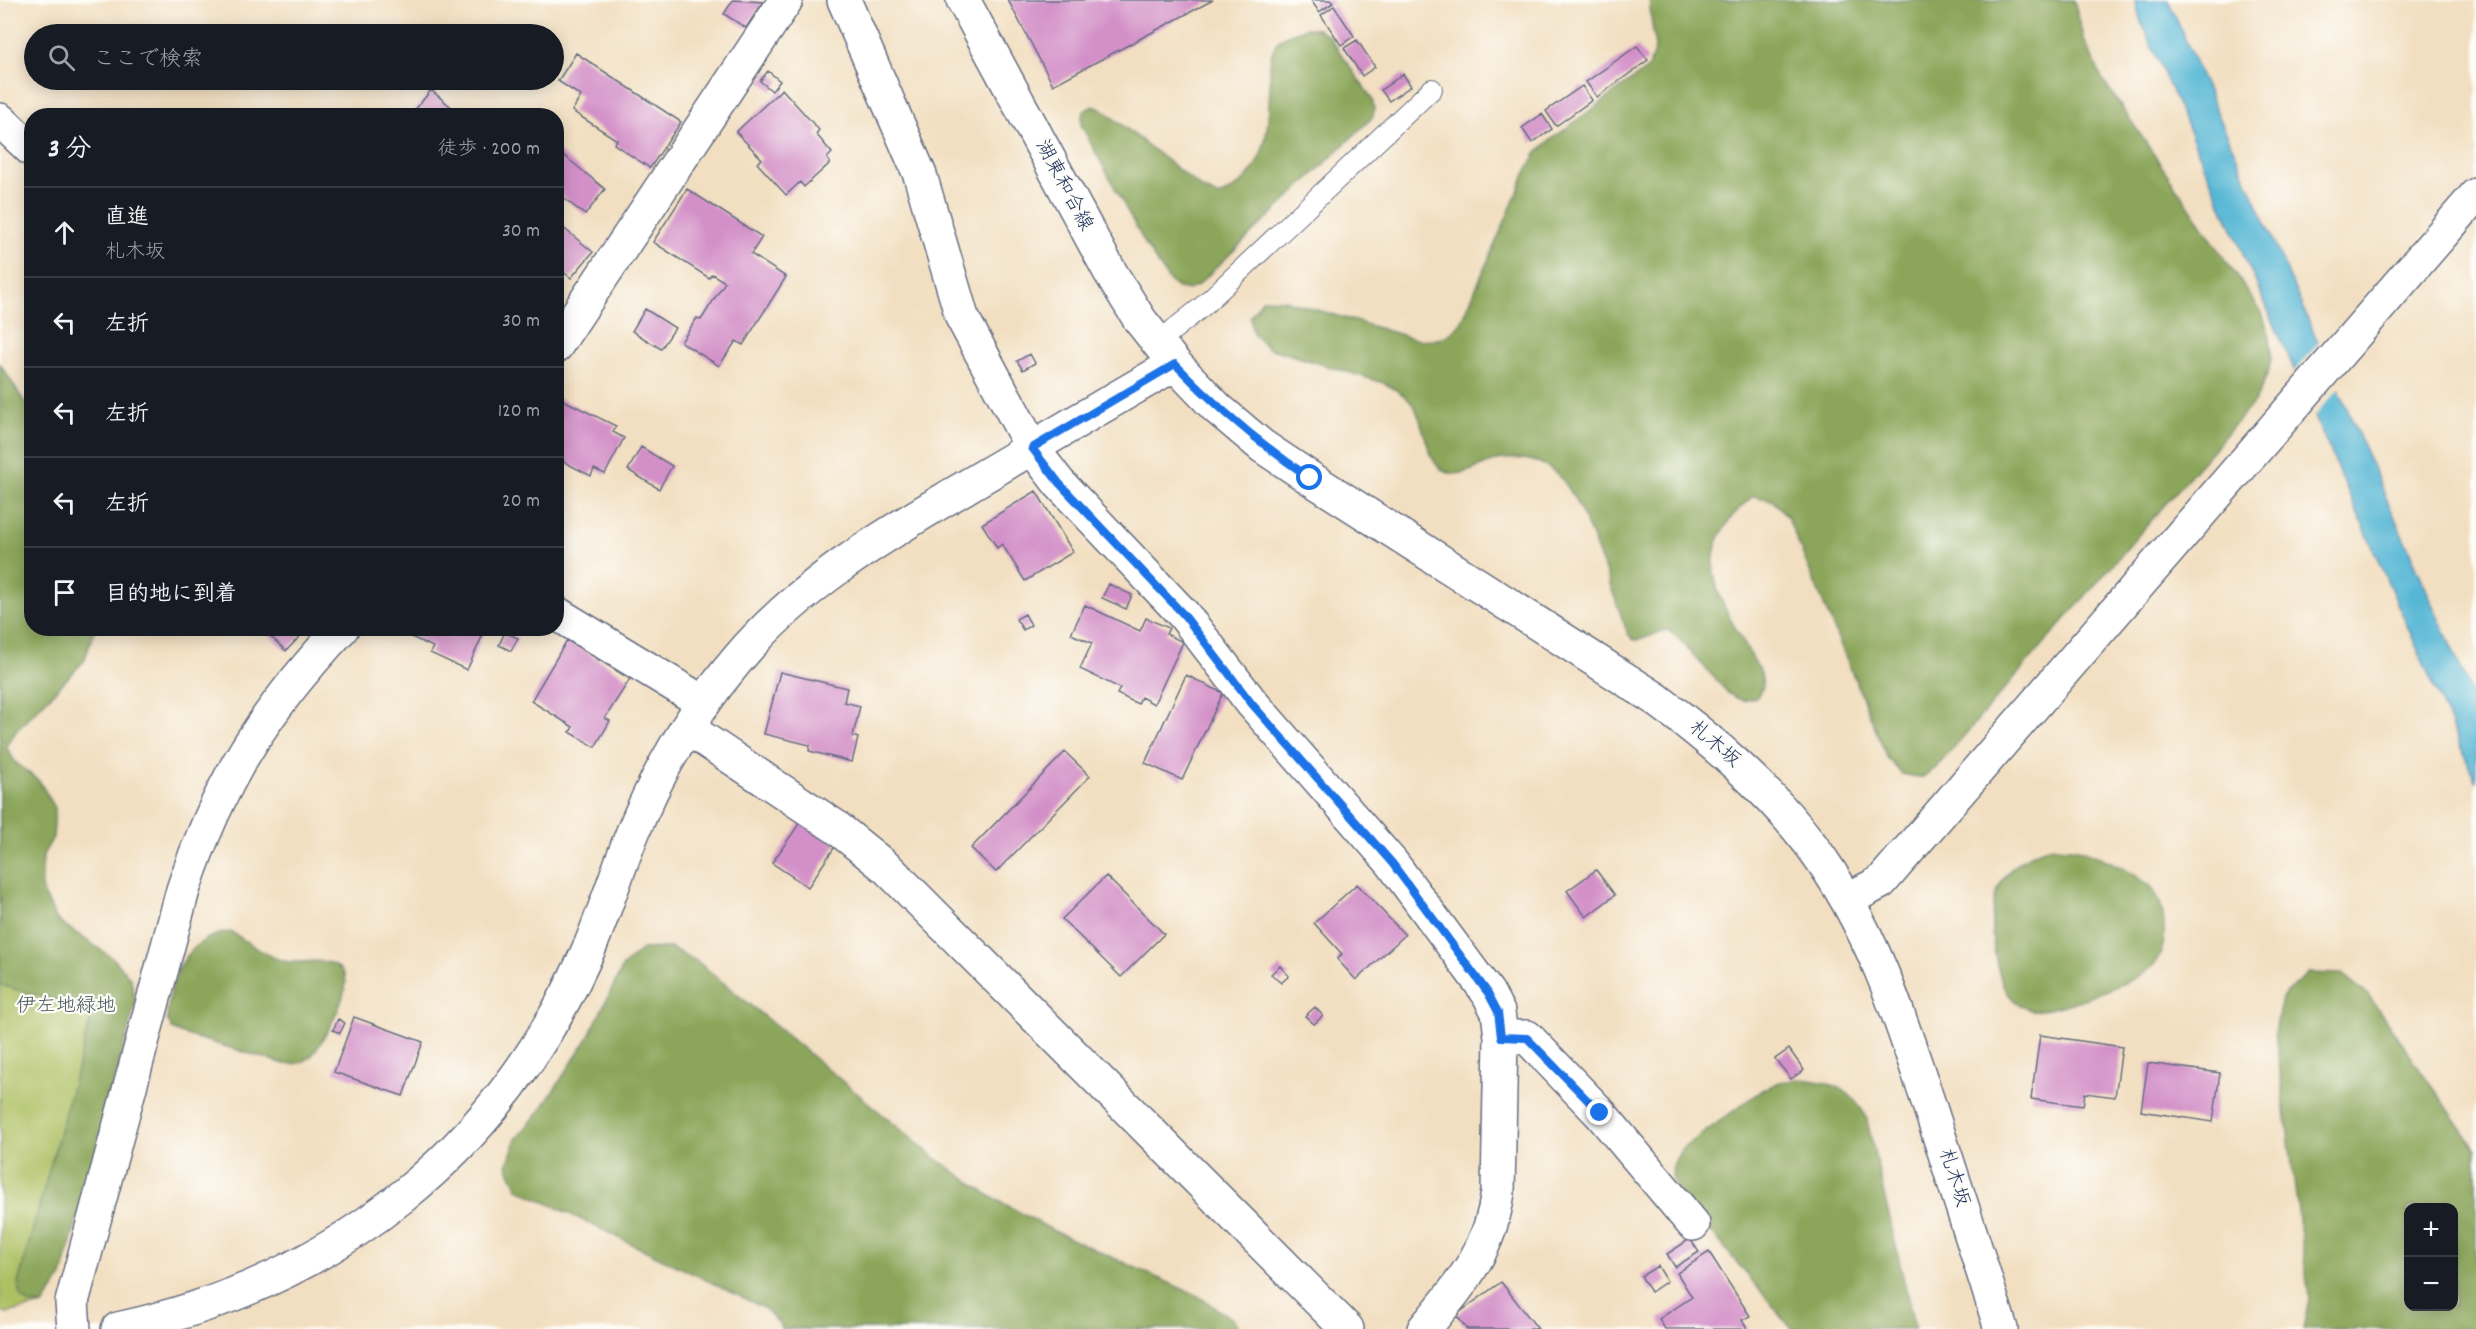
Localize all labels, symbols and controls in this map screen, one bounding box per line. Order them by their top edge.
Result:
search box [24,24,564,90]
icon: search [45,41,78,74]
text: ここで検索 [93,45,203,76]
text: 3 分 [48,132,92,169]
street label: 湖東和合線 [1027,135,1099,237]
text: 徒歩 · 200 m [437,136,540,164]
text: 直進 [105,203,149,234]
icon: ahead [48,216,81,249]
text: 30 m [502,218,540,246]
text: 札木坂 [105,239,165,267]
icon: left [48,306,81,339]
text: 30 m [502,308,540,336]
text: 左折 [105,310,149,341]
icon: left [48,396,81,429]
text: 120 m [498,398,540,426]
text: 左折 [105,400,149,431]
route start [1296,464,1322,490]
icon: left [48,486,81,519]
text: 20 m [502,488,540,516]
text: 左折 [105,490,149,521]
icon: arrive [48,576,81,609]
text: 目的地に到着 [105,580,237,611]
street label: 札木坂 [1682,715,1746,775]
park label: 伊左地緑地 [16,993,116,1021]
route end [1586,1099,1612,1125]
street label: 札木坂 [1930,1145,1976,1211]
map controls [2404,1203,2458,1311]
button: + [2404,1203,2458,1257]
button: − [2404,1257,2458,1311]

